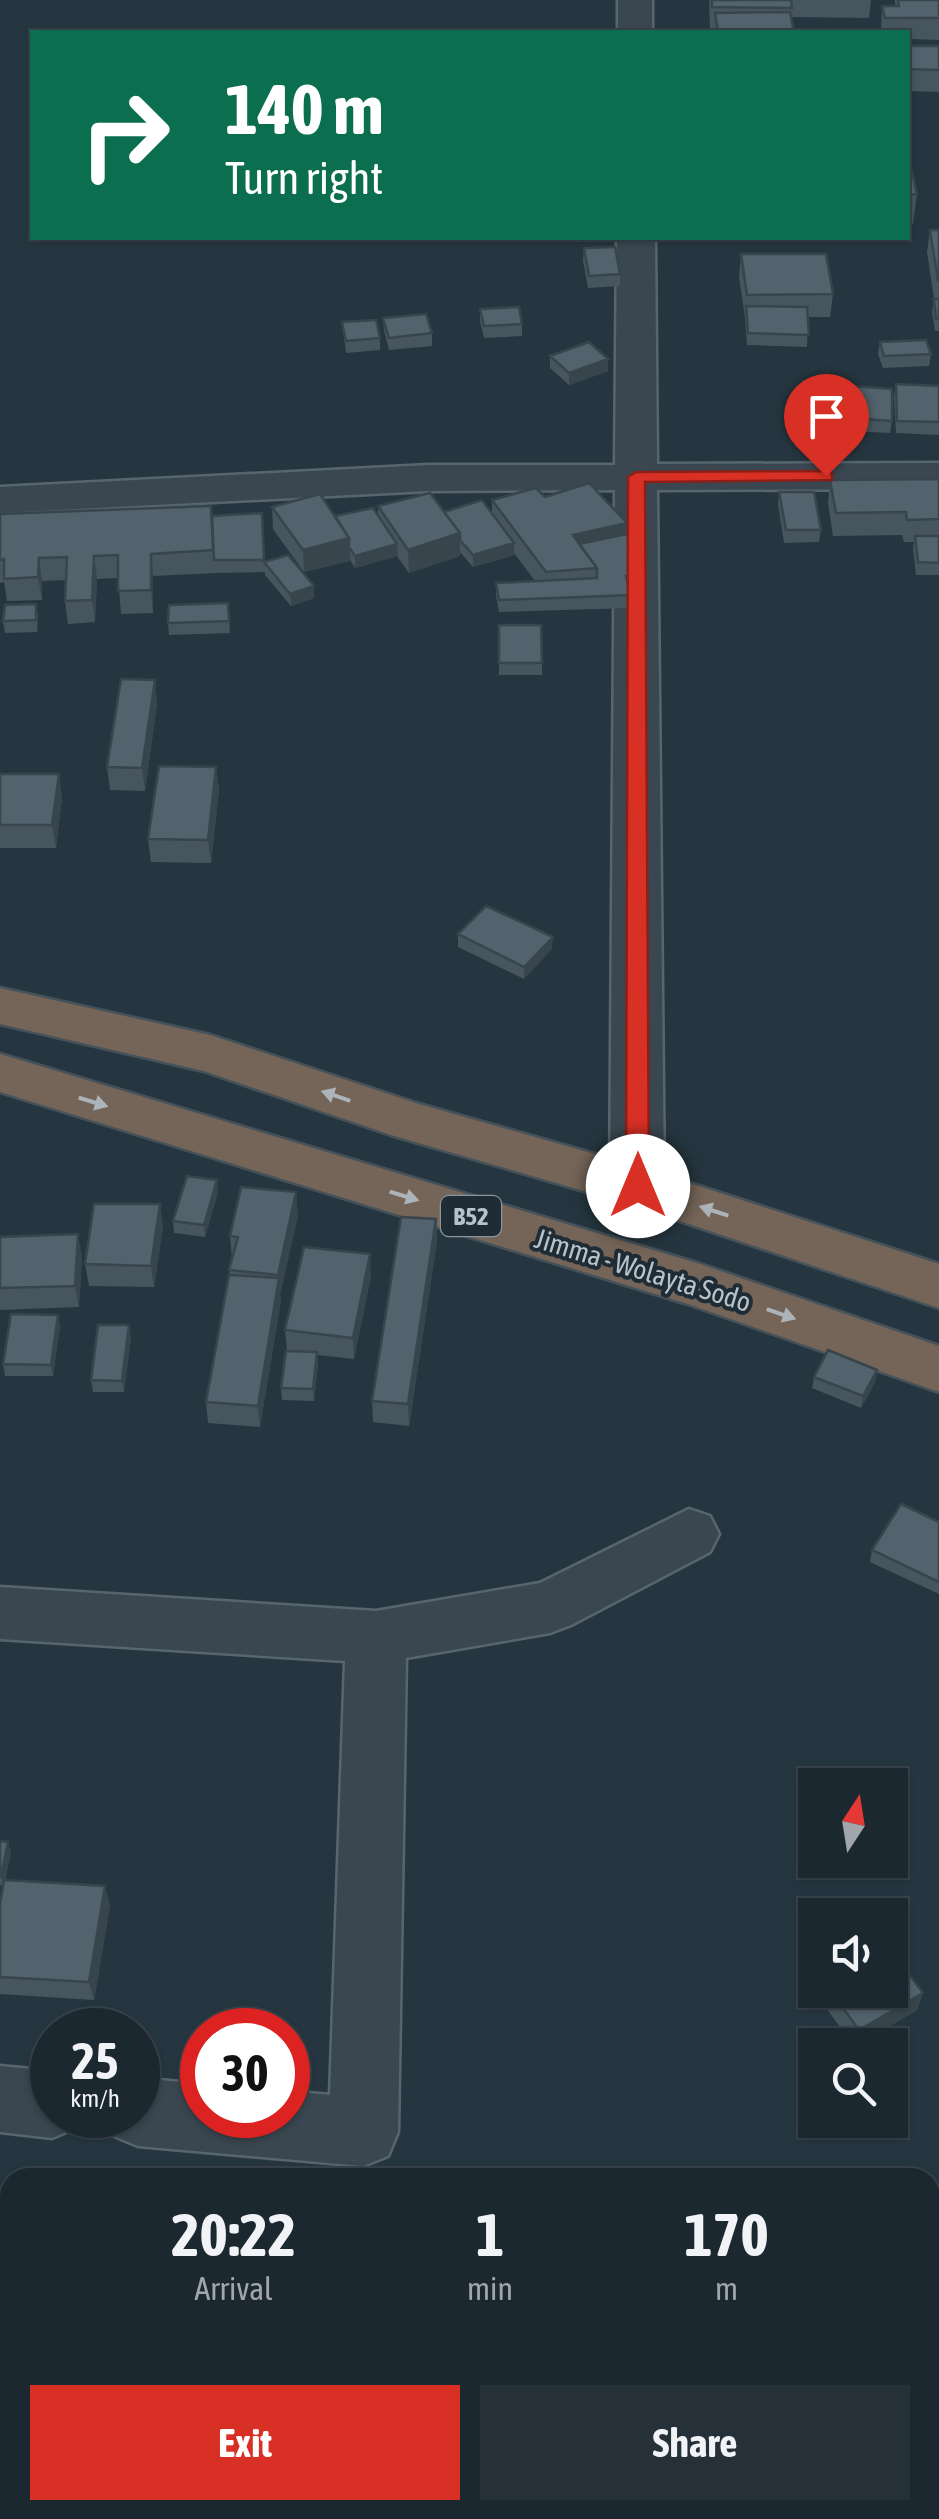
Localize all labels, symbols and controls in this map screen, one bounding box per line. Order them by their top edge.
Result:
text: 140 m [225,69,384,149]
icon: right [60,70,190,200]
text: Turn right [225,152,383,204]
pin [784,374,869,477]
icon: arrive [799,389,854,444]
one-way arrow [320,1088,350,1103]
one-way arrow [79,1095,109,1110]
position arrow [586,1134,690,1238]
one-way arrow [390,1189,420,1204]
road number: B52 [441,1196,501,1236]
one-way arrow [698,1203,728,1218]
street label: Jimma - Wolayta Sodo [531,1222,755,1318]
one-way arrow [767,1307,797,1322]
north arrow [798,1768,908,1878]
map controls [798,1768,908,2138]
button: sound [798,1898,908,2008]
speed limit sign: 30 [180,2008,310,2138]
button: search [798,2028,908,2138]
text: 25 [71,2032,118,2090]
text: km/h [70,2084,120,2112]
text: 20:22 [171,2200,296,2269]
text: 1 [476,2200,504,2269]
text: 170 [684,2200,769,2269]
text: Arrival [194,2270,273,2307]
text: min [467,2270,513,2307]
text: m [715,2270,738,2307]
button: Exit [30,2385,460,2500]
button: Share [480,2385,910,2500]

